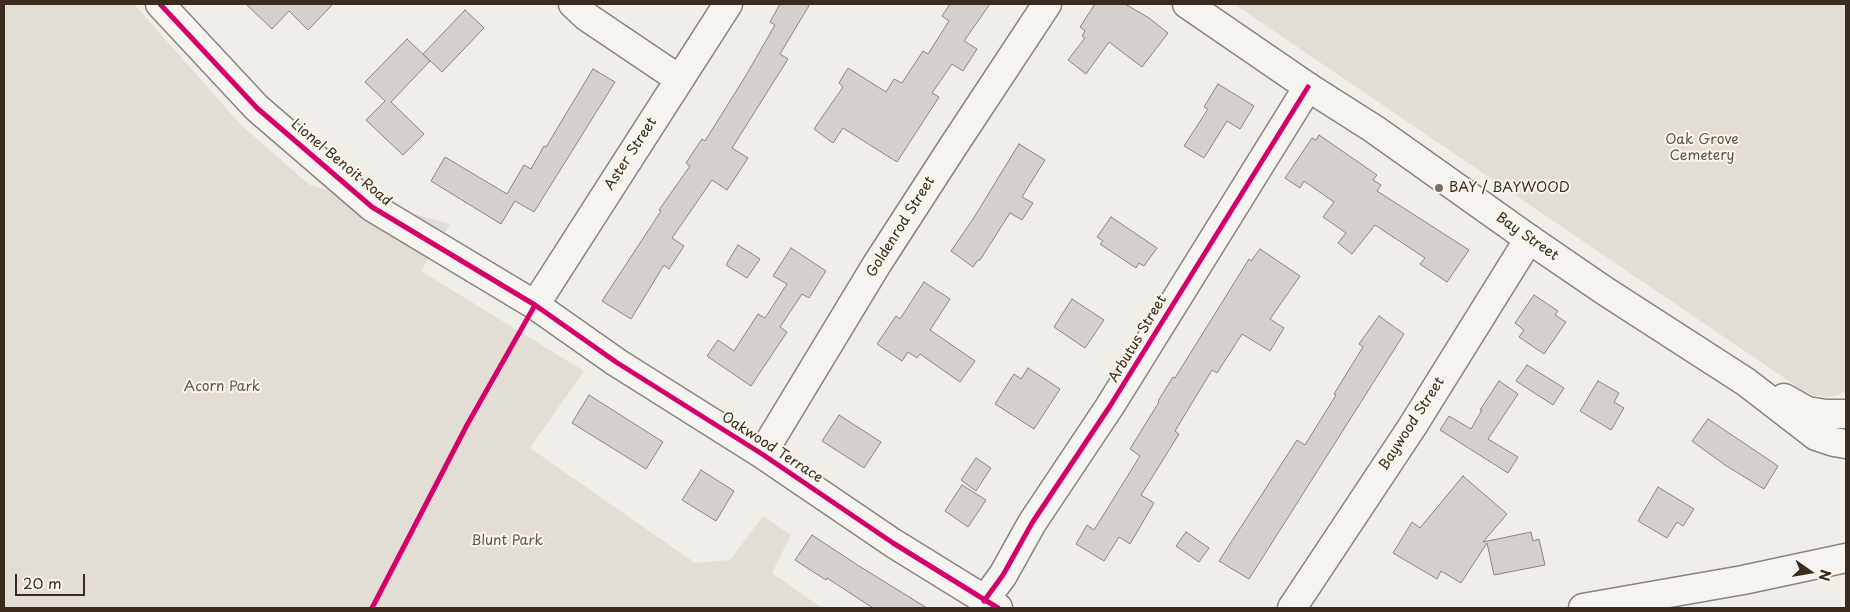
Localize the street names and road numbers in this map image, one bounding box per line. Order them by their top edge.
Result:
street label: Aster Street [601,115,661,193]
street label: Lionel Benoit Road [287,116,395,210]
street label: Goldenrod Street [863,174,939,280]
street label: Bay Street [1493,209,1561,265]
street label: Arbutus Street [1105,292,1171,386]
street label: Baywood Street [1376,374,1448,474]
street label: Oakwood Terrace [718,409,826,487]

